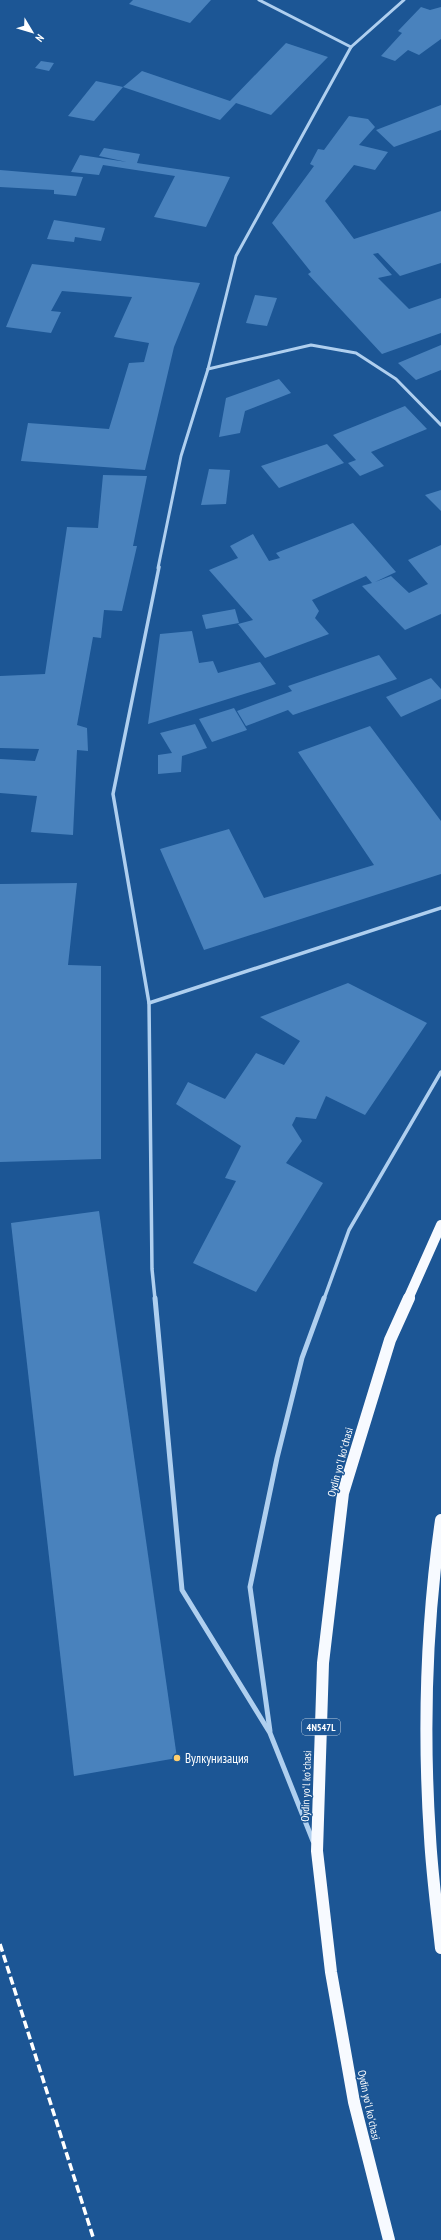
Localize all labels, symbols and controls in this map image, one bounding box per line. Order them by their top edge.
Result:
north arrow [12,12,52,52]
text: N [33,32,47,45]
street label: Oydin yoʻl koʻchasi [324,1426,356,1498]
road number: 4N547L [302,1719,340,1735]
place label: Вулкунизация [185,1750,249,1767]
street label: Oydin yoʻl koʻchasi [298,1750,314,1822]
marker: Вулкунизация [172,1753,182,1763]
street label: Oydin yoʻl koʻchasi [355,2069,383,2141]

